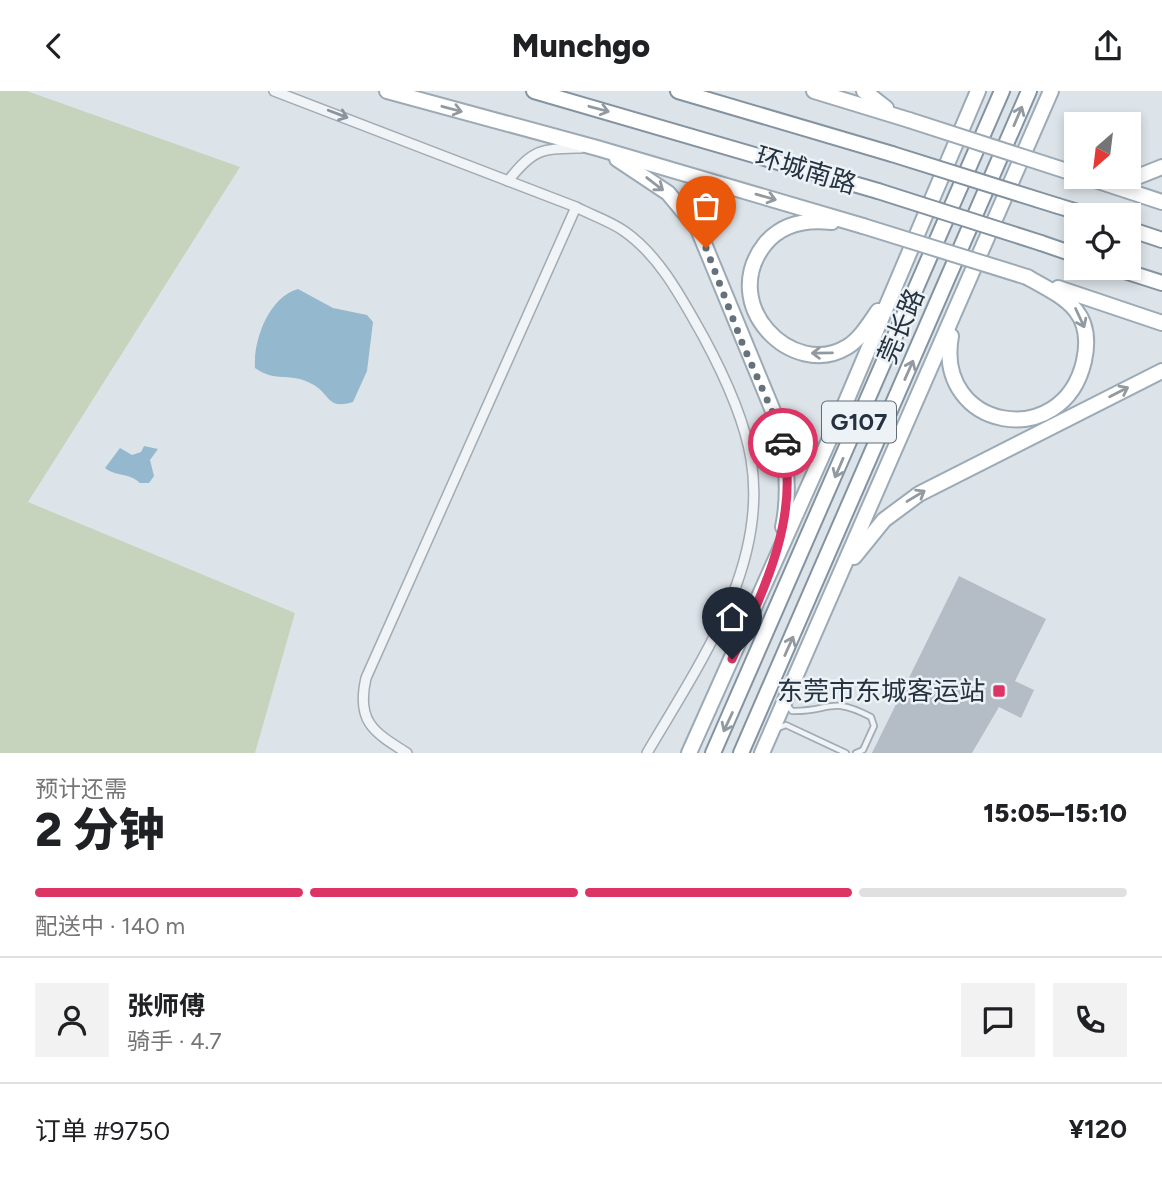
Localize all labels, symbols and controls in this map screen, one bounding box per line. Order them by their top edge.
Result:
icon: back [35,27,73,65]
text: Munchgo [512,27,650,65]
icon: share [1089,27,1127,65]
one-way arrow [441,103,463,116]
one-way arrow [588,103,610,116]
one-way arrow [1012,106,1025,127]
one-way arrow [326,109,348,121]
north arrow [1064,112,1141,189]
map controls [1064,112,1141,280]
street label: 环城南路 [752,139,860,201]
one-way arrow [646,176,664,191]
pin [676,176,736,248]
icon: bag [687,187,725,225]
one-way arrow [754,192,776,205]
button: locate [1064,203,1141,280]
street label: 莞长路 [871,284,931,368]
one-way arrow [1073,307,1087,328]
one-way arrow [811,346,834,360]
one-way arrow [903,360,916,381]
one-way arrow [1108,385,1128,399]
road number: G107 [822,401,896,443]
courier [748,408,818,478]
icon: car [764,424,802,462]
one-way arrow [832,457,845,479]
one-way arrow [906,489,926,503]
pin [702,587,762,659]
icon: home [713,598,751,636]
one-way arrow [783,636,796,657]
place label: 东莞市东城客运站 [777,675,985,707]
marker: 东莞市东城客运站 [991,683,1007,699]
one-way arrow [721,710,734,732]
text: 预计还需 [35,775,127,803]
text: 15:05–15:10 [983,797,1127,829]
text: 2 分钟 [35,802,165,858]
text: 配送中 · 140 m [35,912,185,940]
button: person [35,983,109,1057]
button: chat [961,983,1035,1057]
button: phone [1053,983,1127,1057]
text: 张师傅 [127,990,205,1022]
text: 骑手 · 4.7 [127,1027,222,1055]
text: ¥120 [1069,1113,1127,1145]
text: 订单 #9750 [35,1115,170,1147]

